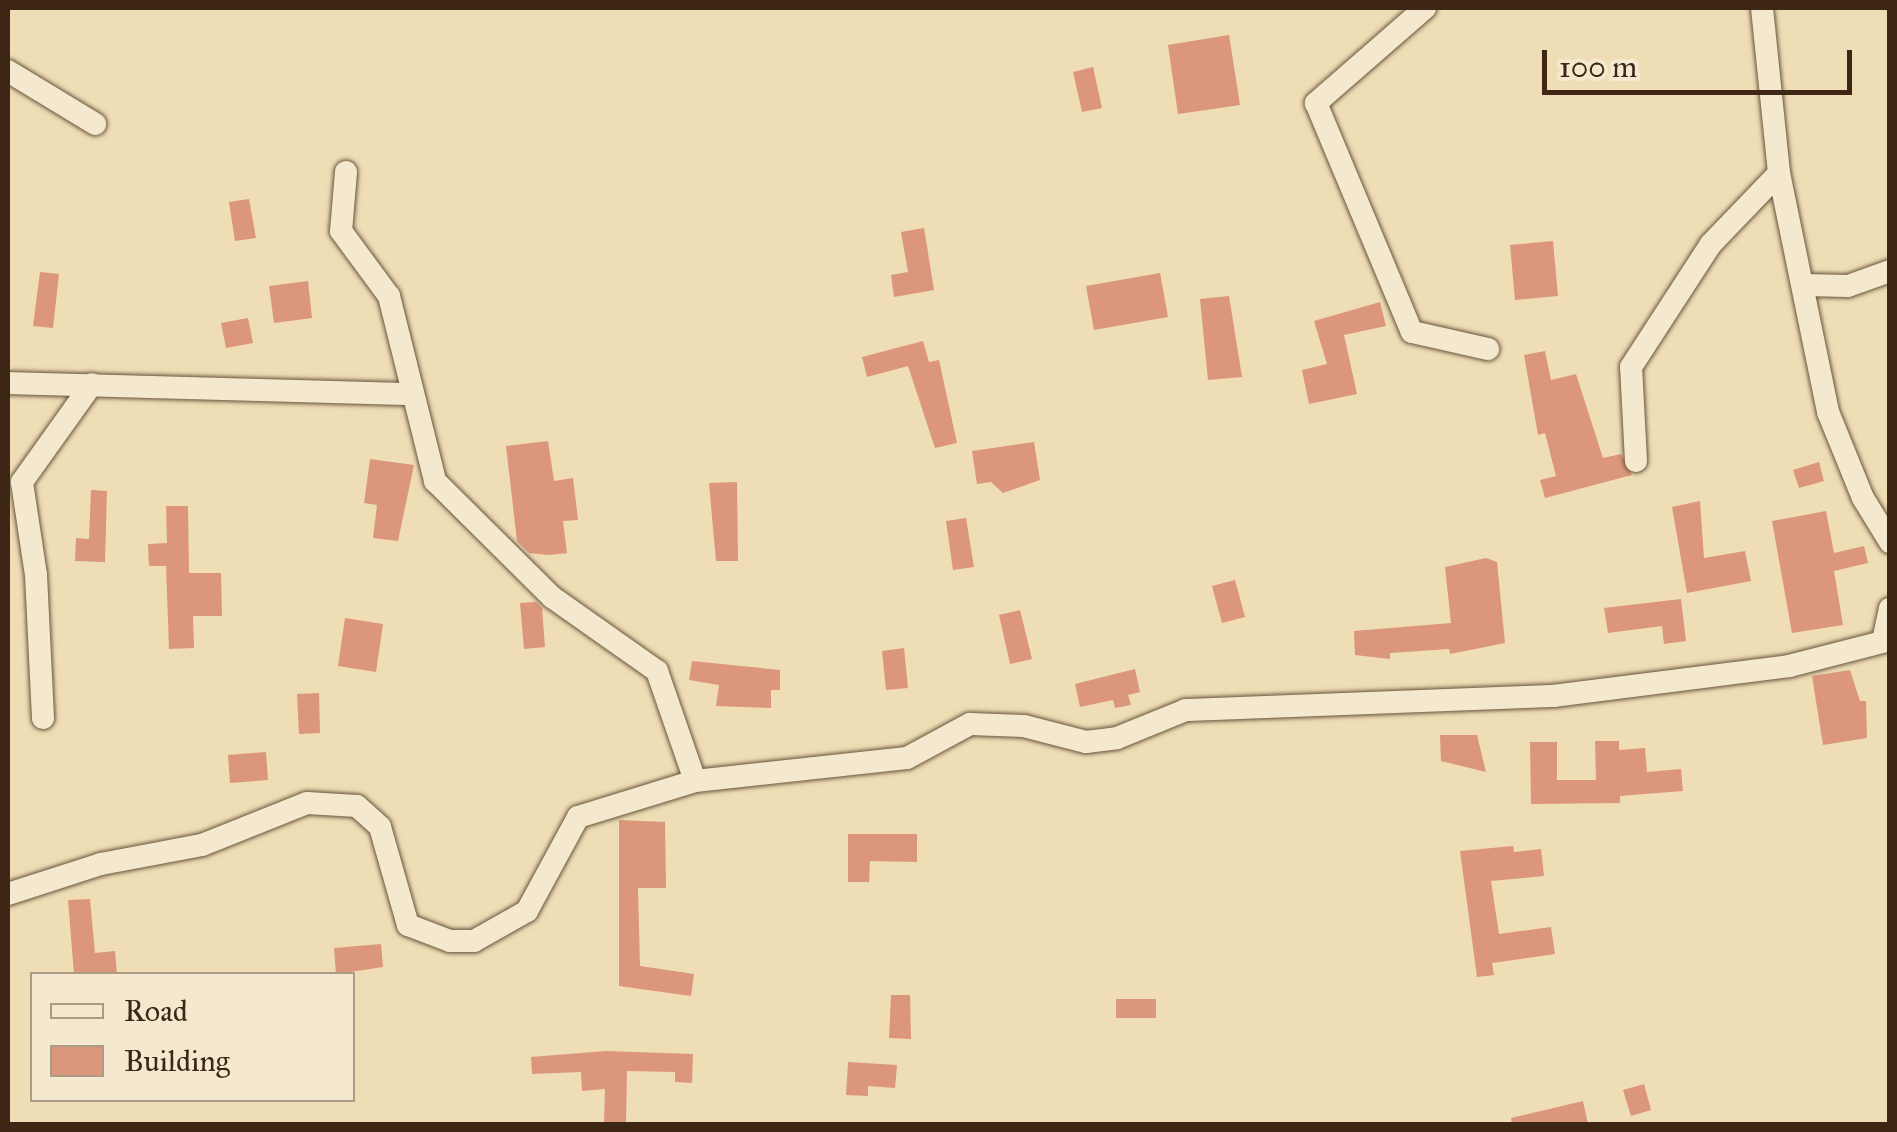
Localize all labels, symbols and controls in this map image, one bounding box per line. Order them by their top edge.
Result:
scale bar [1547,30,1857,92]
text: 100 m [1559,49,1637,85]
legend [30,972,355,1102]
text: Road [124,993,188,1029]
text: Building [124,1043,230,1079]

